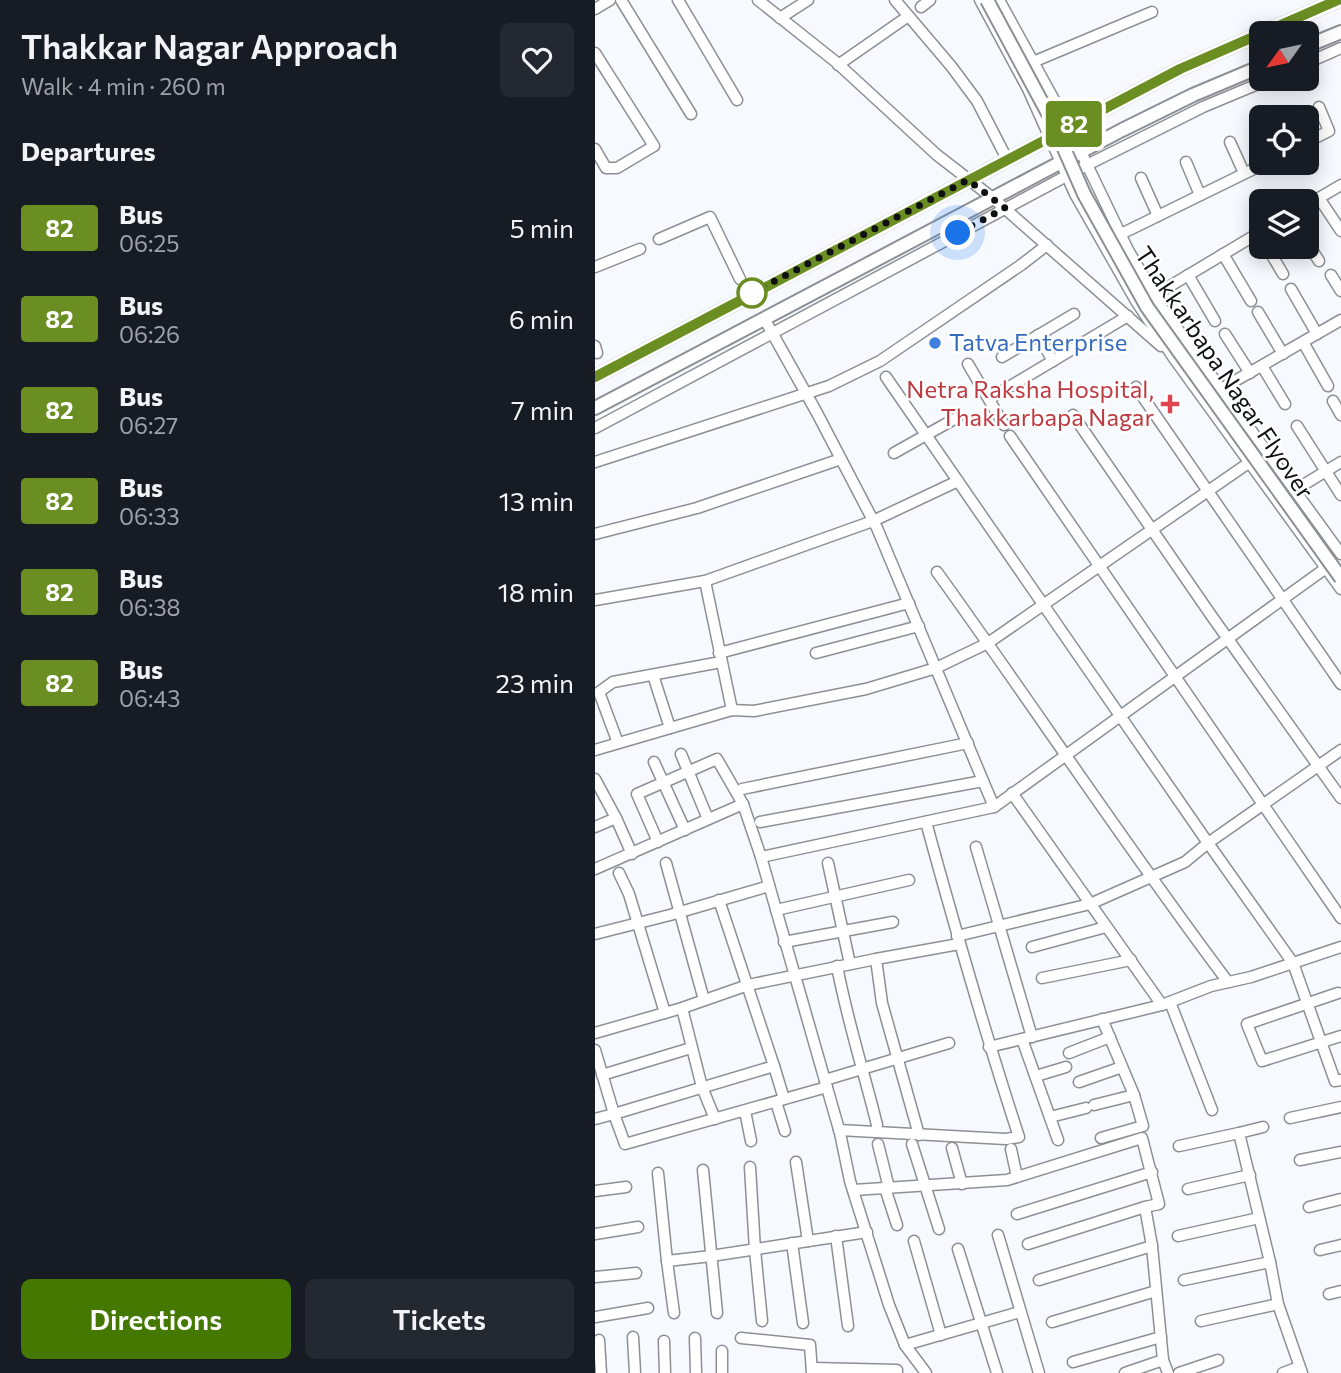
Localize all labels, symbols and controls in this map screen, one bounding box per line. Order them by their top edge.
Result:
north arrow [1249,21,1319,91]
map controls [1249,21,1319,259]
button: heart [500,23,574,97]
text: Thakkar Nagar Approach [21,25,398,66]
text: Walk · 4 min · 260 m [21,72,226,100]
line badge: 82 [1043,101,1105,147]
button: locate [1249,105,1319,175]
text: 82 [1060,109,1088,138]
text: Departures [21,135,156,166]
button: layers [1249,189,1319,259]
text: Bus [119,198,163,229]
text: 5 min [510,212,574,243]
text: 82 [45,213,74,242]
your location [940,215,975,250]
text: 06:25 [119,229,179,257]
street label: Thakkarbapa Nagar Flyover [1130,241,1321,504]
unlabelled marker [737,278,767,308]
text: Bus [119,289,163,320]
text: 6 min [509,303,574,334]
text: 82 [45,304,74,333]
text: 06:26 [119,320,180,348]
place label: Tatva Enterprise [949,327,1127,356]
marker: Tatva Enterprise [927,335,943,351]
place label: Netra Raksha Hospital, Thakkarbapa Nagar [906,374,1154,431]
text: Bus [119,380,163,411]
text: 7 min [511,394,574,425]
marker: Netra Raksha Hospital, Thakkarbapa Nagar [1160,394,1180,414]
text: 82 [45,395,74,424]
text: 06:27 [119,411,178,439]
text: Bus [119,471,163,502]
text: 13 min [499,485,574,516]
text: 82 [45,486,74,515]
text: 06:33 [119,502,180,530]
text: Bus [119,562,163,593]
text: 18 min [498,576,574,607]
text: 82 [45,577,74,606]
text: 06:38 [119,593,180,621]
text: Bus [119,653,163,684]
text: 23 min [496,667,574,698]
text: 82 [45,668,74,697]
text: 06:43 [119,684,180,712]
button: Directions [21,1279,291,1359]
button: Tickets [305,1279,574,1359]

